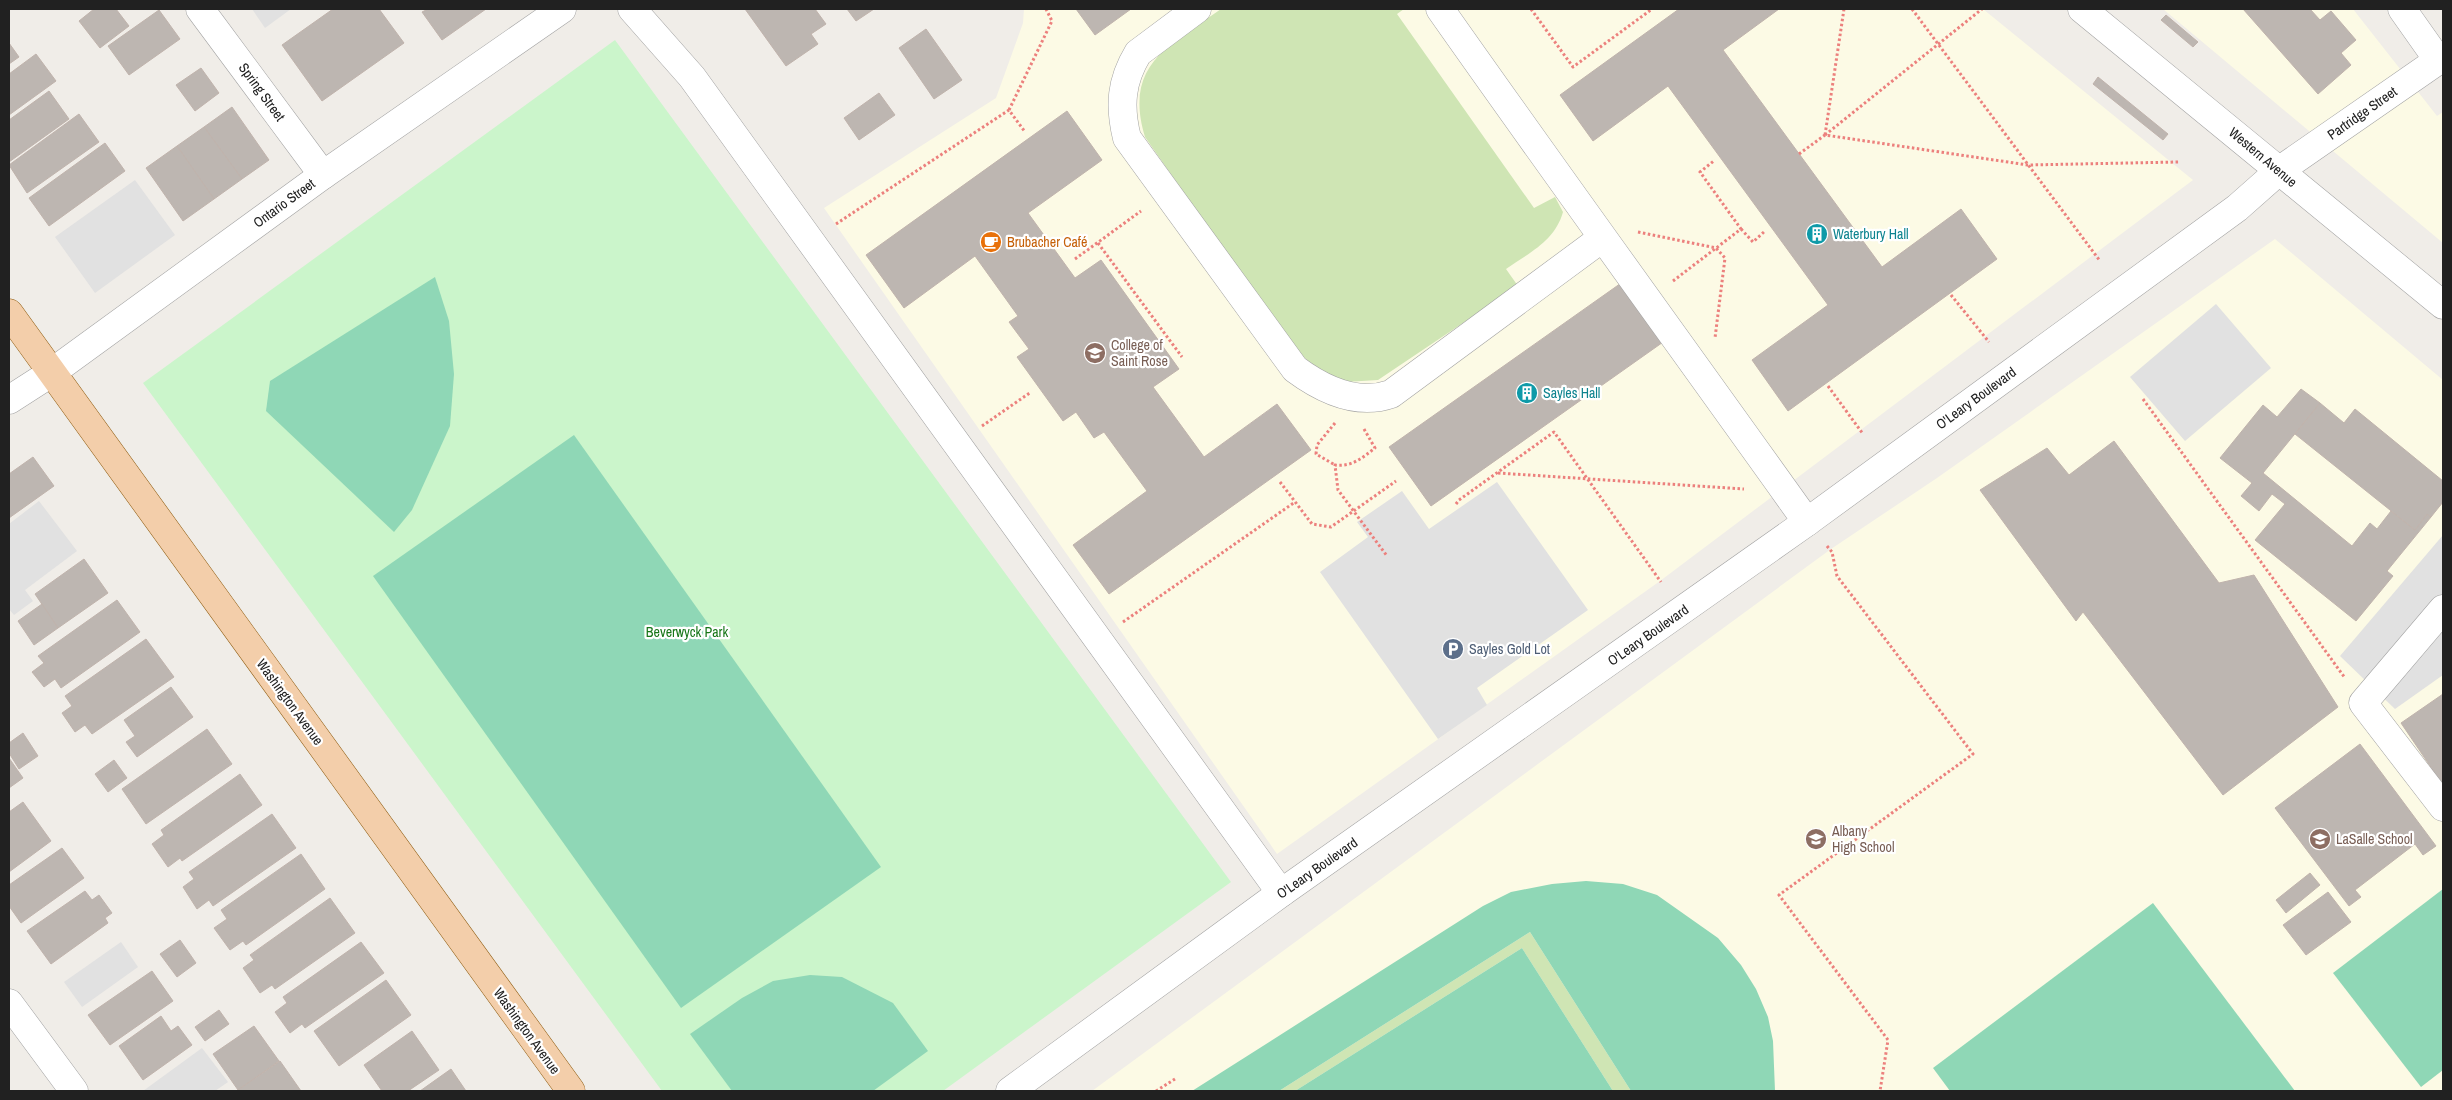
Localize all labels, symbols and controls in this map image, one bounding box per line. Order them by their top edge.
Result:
street label: Spring Street [235,59,289,125]
street label: Partridge Street [2324,82,2400,144]
street label: Western Avenue [2225,123,2301,191]
street label: Ontario Street [250,175,318,231]
building icon: Waterbury Hall [1805,222,1829,246]
place label: Waterbury Hall [1833,225,1909,243]
cafe icon: Brubacher Café [979,230,1003,254]
place label: Brubacher Café [1007,233,1087,251]
place label: College of Saint Rose [1111,336,1168,370]
school or university icon: College of Saint Rose [1083,341,1107,365]
street label: O'Leary Boulevard [1932,363,2020,433]
building icon: Sayles Hall [1515,381,1539,405]
place label: Sayles Hall [1543,384,1600,402]
street label: O'Leary Boulevard [1604,600,1692,670]
park label: Beverwyck Park [646,623,728,641]
parking icon: Sayles Gold Lot [1441,637,1465,661]
place label: Sayles Gold Lot [1469,640,1550,658]
street label: Washington Avenue [253,655,327,749]
place label: Albany High School [1831,822,1895,856]
school or university icon: Albany High School [1804,827,1828,851]
school or university icon: LaSalle School [2308,827,2332,851]
place label: LaSalle School [2336,830,2413,848]
street label: O'Leary Boulevard [1273,833,1361,903]
street label: Washington Avenue [490,984,564,1078]

